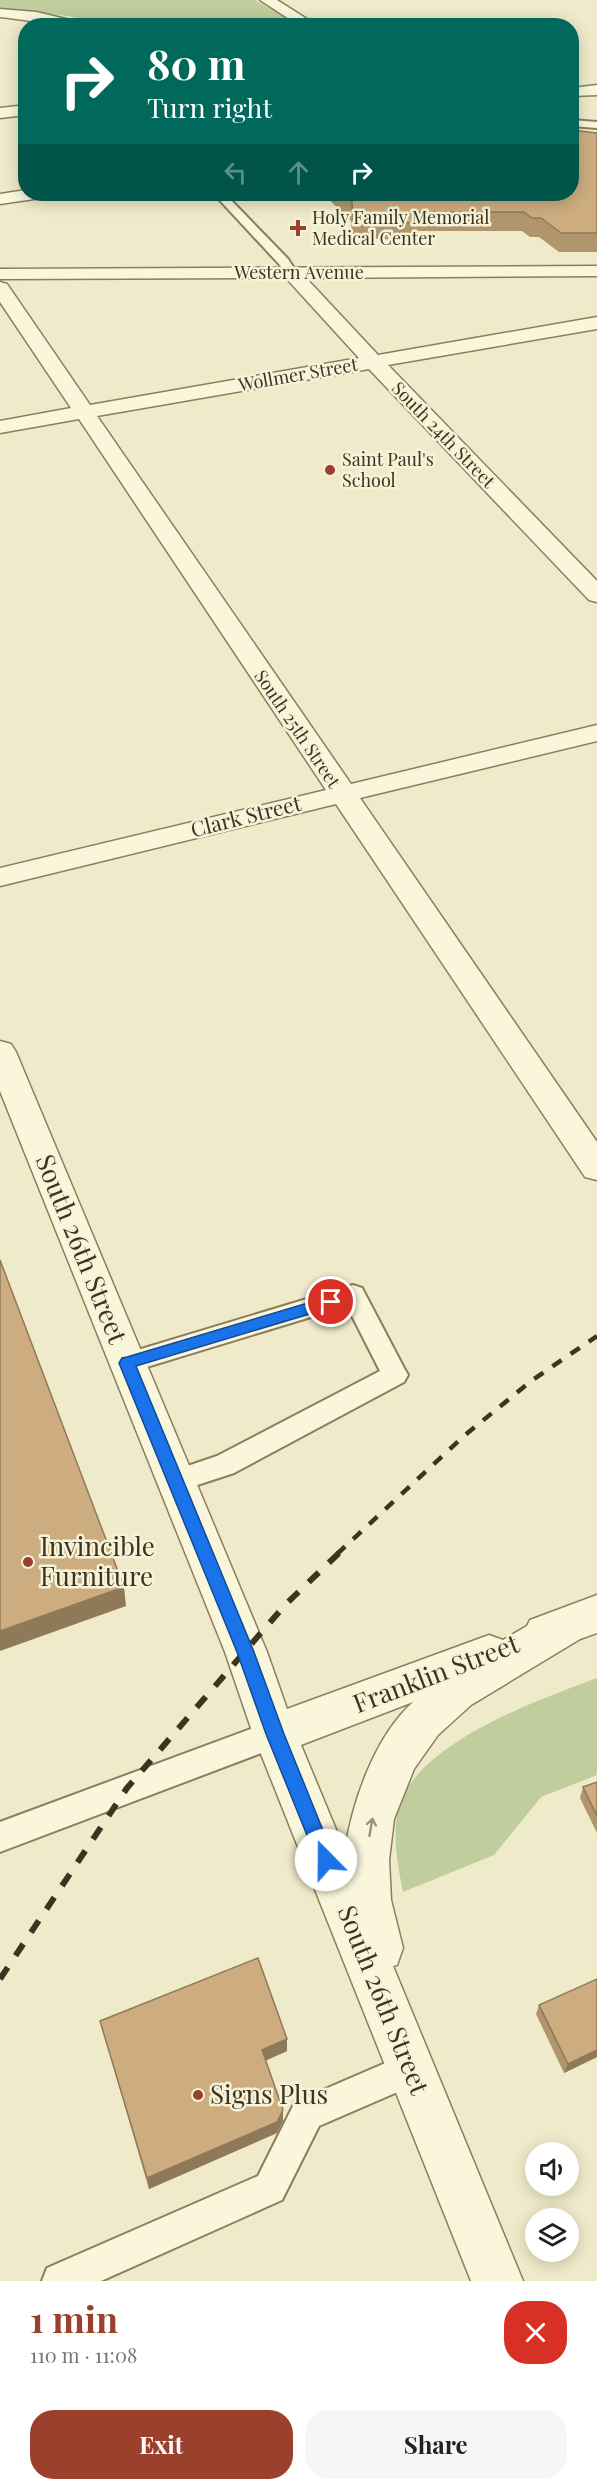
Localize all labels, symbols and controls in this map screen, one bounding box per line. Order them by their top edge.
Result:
text: 80 m [147,35,245,91]
icon: right [48,42,126,120]
text: Turn right [147,89,272,125]
icon: left [219,156,252,189]
icon: ahead [282,156,315,189]
icon: right [345,156,378,189]
place label: Holy Family Memorial Medical Center [312,205,489,250]
marker: Holy Family Memorial Medical Center [289,219,307,237]
street label: Western Avenue [233,260,364,284]
street label: Wollmer Street [235,352,360,396]
street label: South 24th Street [387,376,501,493]
place label: Saint Paul's School [342,447,434,492]
marker: Saint Paul's School [323,463,337,477]
street label: South 25th Street [249,665,347,793]
street label: Clark Street [187,788,304,842]
street label: South 26th Street [29,1149,137,1349]
pin [305,1276,356,1327]
icon: arrive [314,1285,347,1318]
place label: Invincible Furniture [40,1528,155,1593]
marker: Invincible Furniture [21,1555,35,1569]
street label: Franklin Street [347,1625,524,1720]
one-way arrow [366,1818,377,1837]
position arrow [294,1828,358,1892]
street label: South 26th Street [331,1900,439,2100]
place label: Signs Plus [210,2076,328,2111]
marker: Signs Plus [191,2088,205,2102]
map controls [525,2142,579,2262]
button: sound [525,2142,579,2196]
button: layers [525,2208,579,2262]
text: 1 min [30,2294,118,2342]
button: close [504,2301,567,2364]
text: 110 m · 11:08 [30,2341,137,2368]
button: Exit [30,2410,293,2479]
button: Share [305,2410,567,2479]

